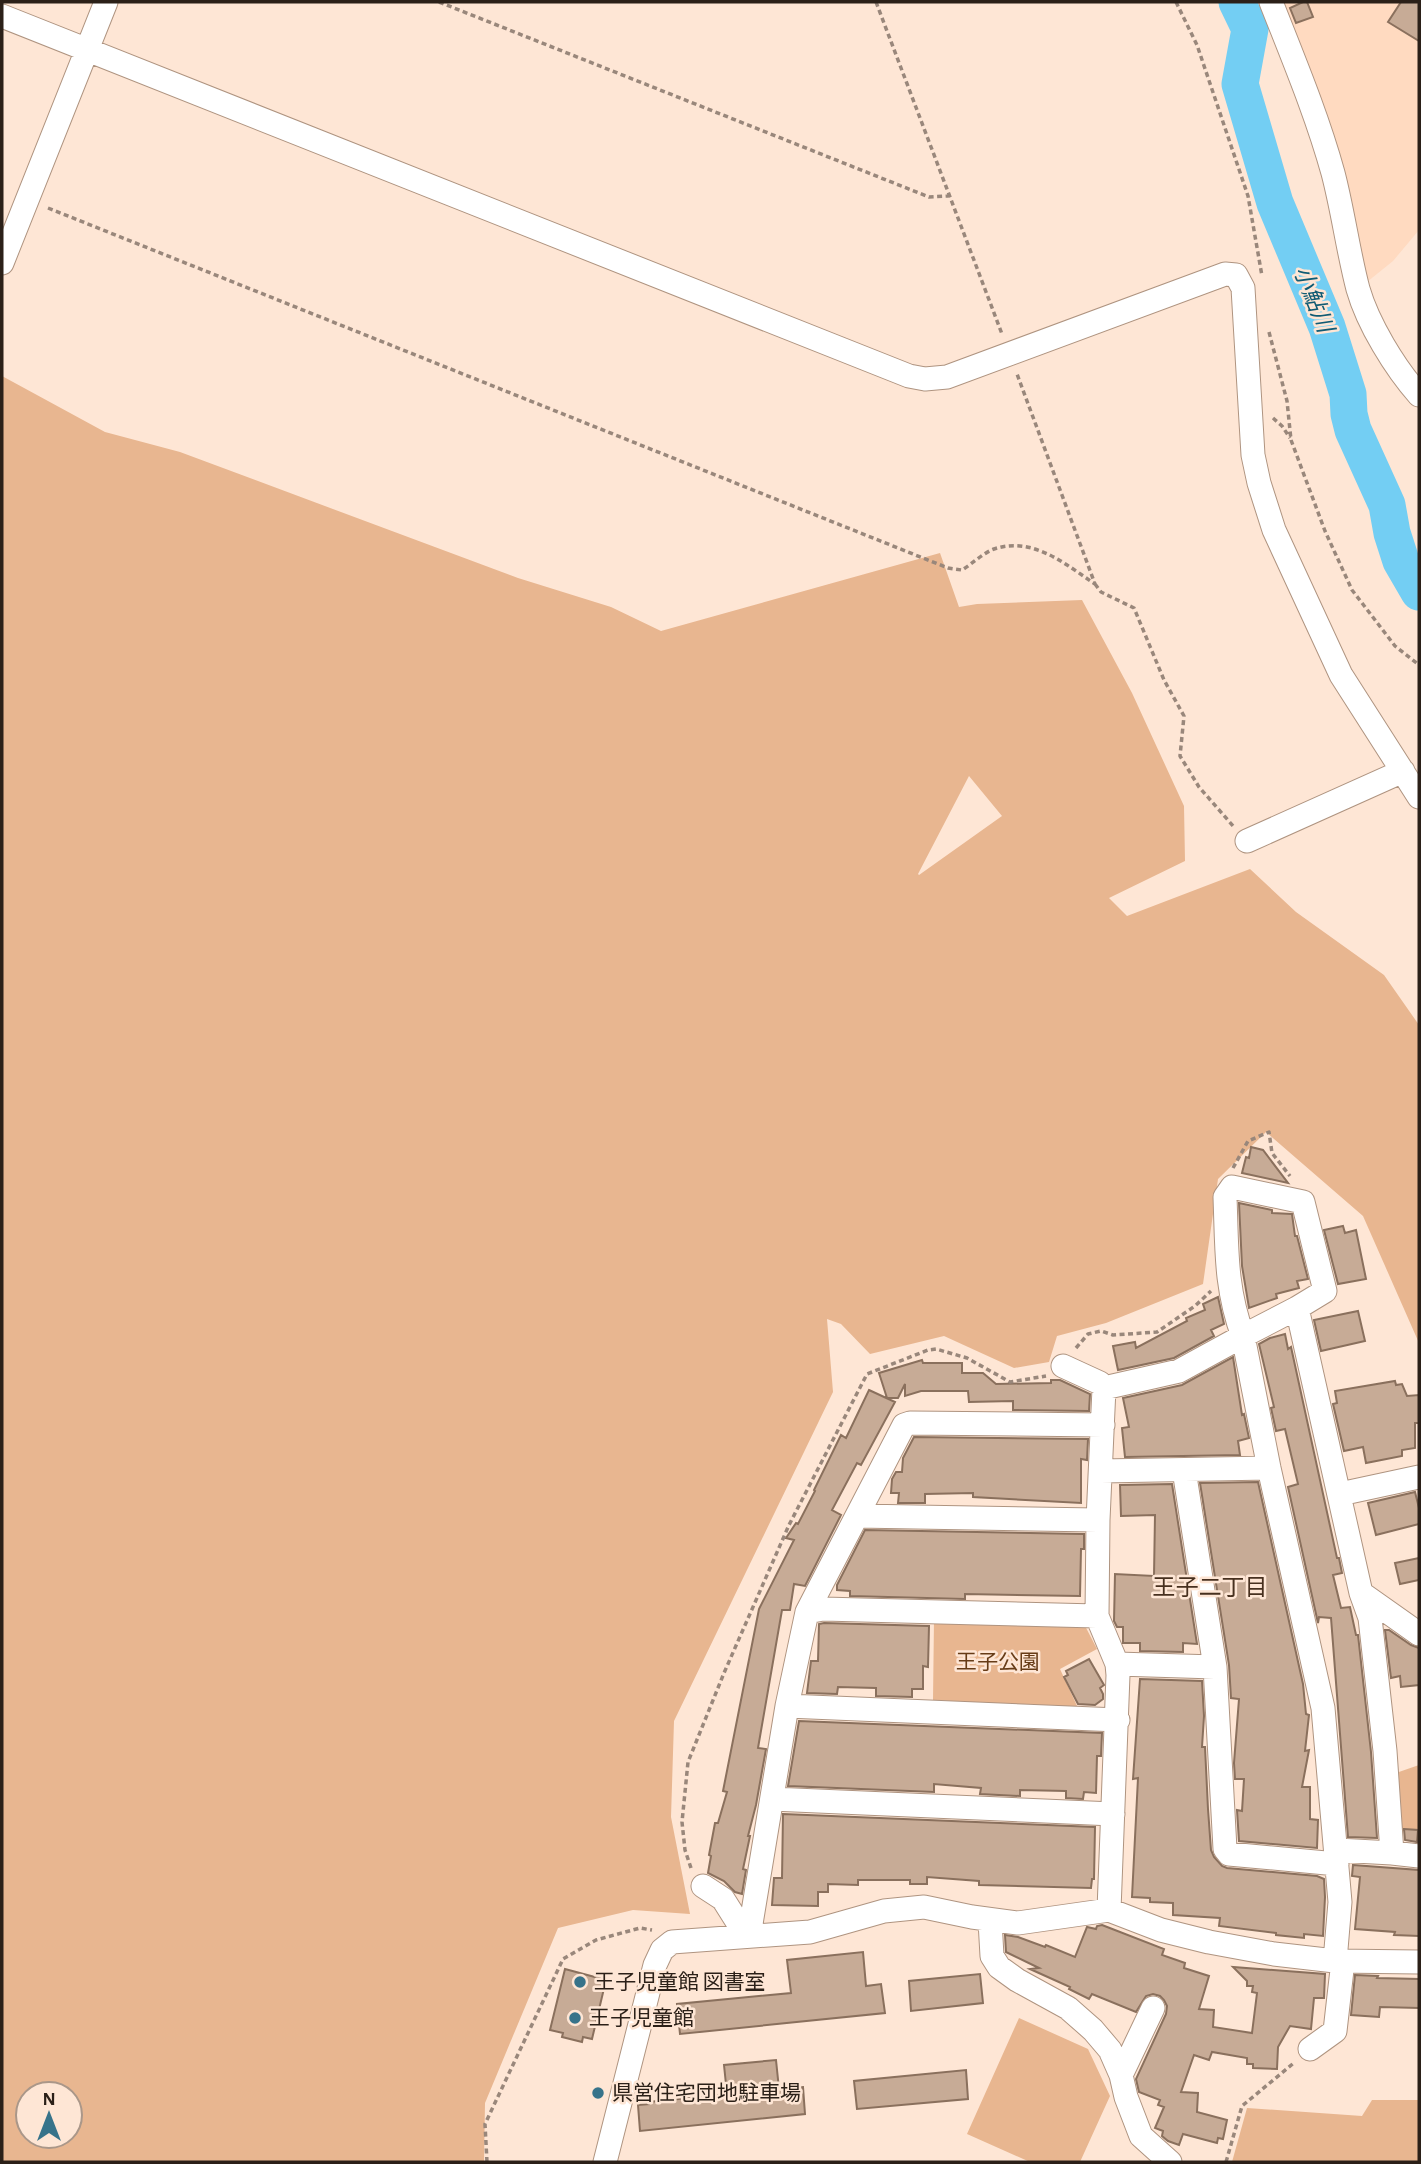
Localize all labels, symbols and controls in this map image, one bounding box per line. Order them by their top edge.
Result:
water label: 小鮎川 [1289,263,1339,339]
district label: 王子二丁目 [1153,1577,1268,1600]
park label: 王子公園 [956,1652,1040,1673]
place label: 王子児童館 図書室 [594,1971,765,1993]
marker: 王子児童館 図書室 [572,1974,588,1990]
place label: 王子児童館 [589,2007,694,2029]
marker: 王子児童館 [567,2010,583,2026]
north arrow [14,2080,84,2150]
place label: 県営住宅団地駐車場 [612,2082,801,2104]
marker: 県営住宅団地駐車場 [590,2085,606,2101]
text: N [42,2090,56,2109]

